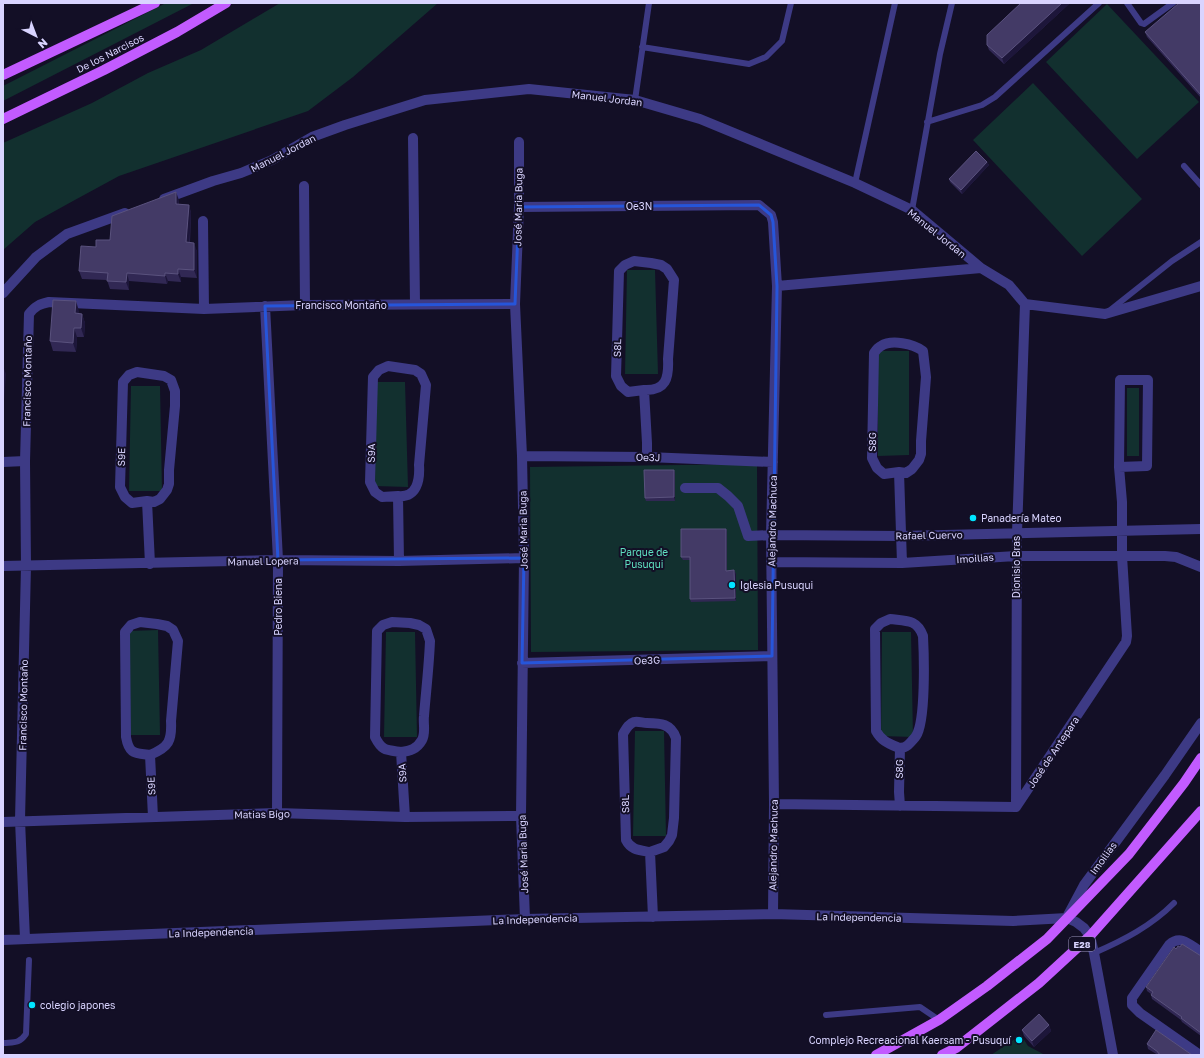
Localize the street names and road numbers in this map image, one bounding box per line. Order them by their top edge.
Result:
street label: De los Narcisos [74,31,146,75]
street label: Manuel Jordan [571,88,643,108]
street label: Manuel Jordan [249,131,317,175]
street label: José Maria Buga [511,168,525,246]
street label: Oe3N [626,200,652,212]
street label: Manuel Jordan [906,206,968,260]
street label: Francisco Montaño [295,299,387,311]
street label: Francisco Montaño [20,335,34,427]
street label: S8L [611,338,623,357]
street label: S8G [866,432,878,452]
street label: S9A [365,443,377,463]
street label: S9E [115,448,127,466]
street label: Oe3J [636,451,660,463]
street label: Alejandro Machuca [765,475,779,567]
street label: José Maria Buga [516,491,530,569]
street label: Rafael Cuervo [895,528,963,542]
street label: Dionisio Bras [1010,536,1022,598]
street label: Imoilias [956,551,994,565]
street label: Manuel Lopera [227,554,299,568]
street label: Pedro Biena [272,578,284,636]
street label: Oe3G [634,654,660,666]
street label: Francisco Montaño [16,659,30,751]
street label: José de Antepara [1025,714,1081,790]
street label: S8G [893,759,905,779]
street label: S9A [395,763,408,783]
street label: S9E [145,776,157,796]
street label: S8L [619,794,631,813]
street label: Alejandro Machuca [766,799,780,891]
street label: Matias Bigo [234,808,290,820]
street label: José Maria Buga [516,814,530,894]
street label: Imoilias [1087,839,1119,877]
street label: La Independencia [816,910,902,924]
street label: La Independencia [492,912,578,926]
street label: La Independencia [168,925,254,939]
road number: E28 [1069,937,1095,951]

